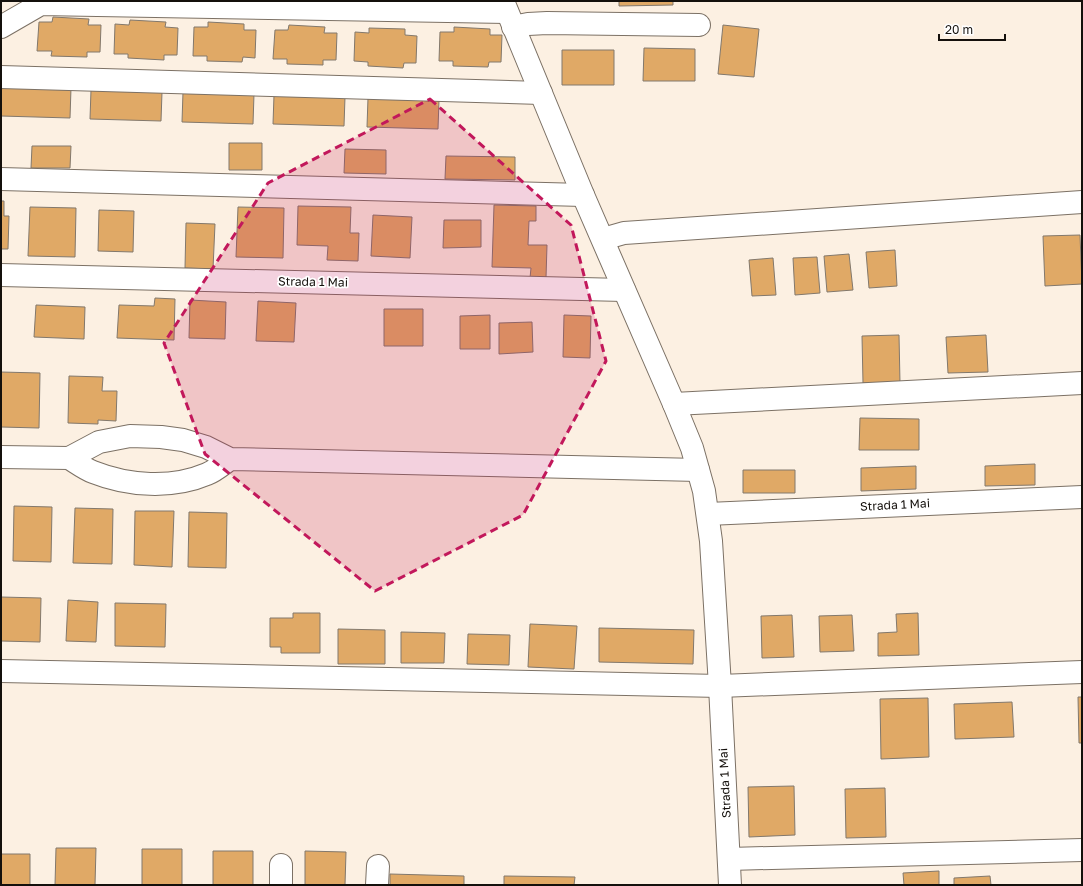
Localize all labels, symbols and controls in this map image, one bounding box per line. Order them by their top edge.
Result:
scale bar [939,16,1005,42]
text: 20 m [945,22,973,37]
street label: Strada 1 Mai [278,273,348,290]
street label: Strada 1 Mai [860,495,930,514]
street label: Strada 1 Mai [715,748,734,818]

